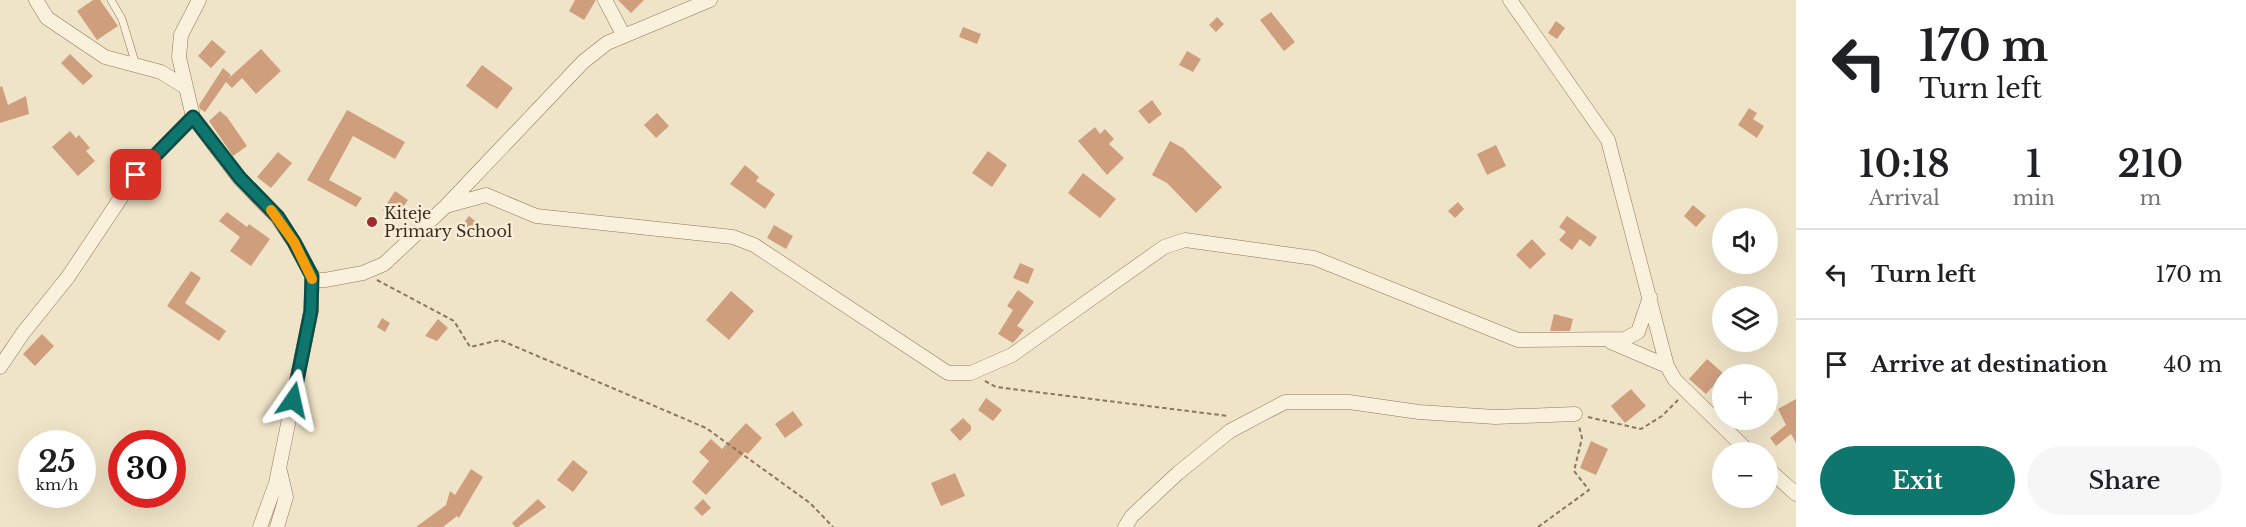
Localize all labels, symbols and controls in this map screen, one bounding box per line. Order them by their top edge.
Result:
text: 170 m [1919,20,2048,72]
icon: left [1820,24,1898,102]
text: Turn left [1919,72,2042,105]
text: 10:18 [1859,142,1950,187]
text: 1 [2026,142,2042,187]
text: 210 [2118,142,2183,187]
pin [110,149,161,200]
icon: arrive [119,158,152,191]
text: Arrival [1869,186,1940,210]
text: min [2013,186,2055,210]
text: m [2140,186,2161,210]
place label: Kiteje Primary School [384,203,512,241]
map controls [1712,208,1778,508]
button: sound [1712,208,1778,274]
marker: Kiteje Primary School [365,215,379,229]
icon: left [1820,258,1853,291]
text: Turn left [1871,261,1976,288]
text: 170 m [2156,261,2222,288]
button: layers [1712,286,1778,352]
icon: arrive [1820,348,1853,381]
text: Arrive at destination [1871,351,2108,378]
text: 40 m [2164,351,2222,378]
button: + [1712,364,1778,430]
position arrow [261,368,325,432]
speed limit sign: 30 [108,430,186,508]
button: − [1712,442,1778,508]
text: 25 [38,443,76,480]
button: Exit [1820,446,2015,515]
button: Share [2027,446,2222,515]
text: km/h [36,475,78,494]

